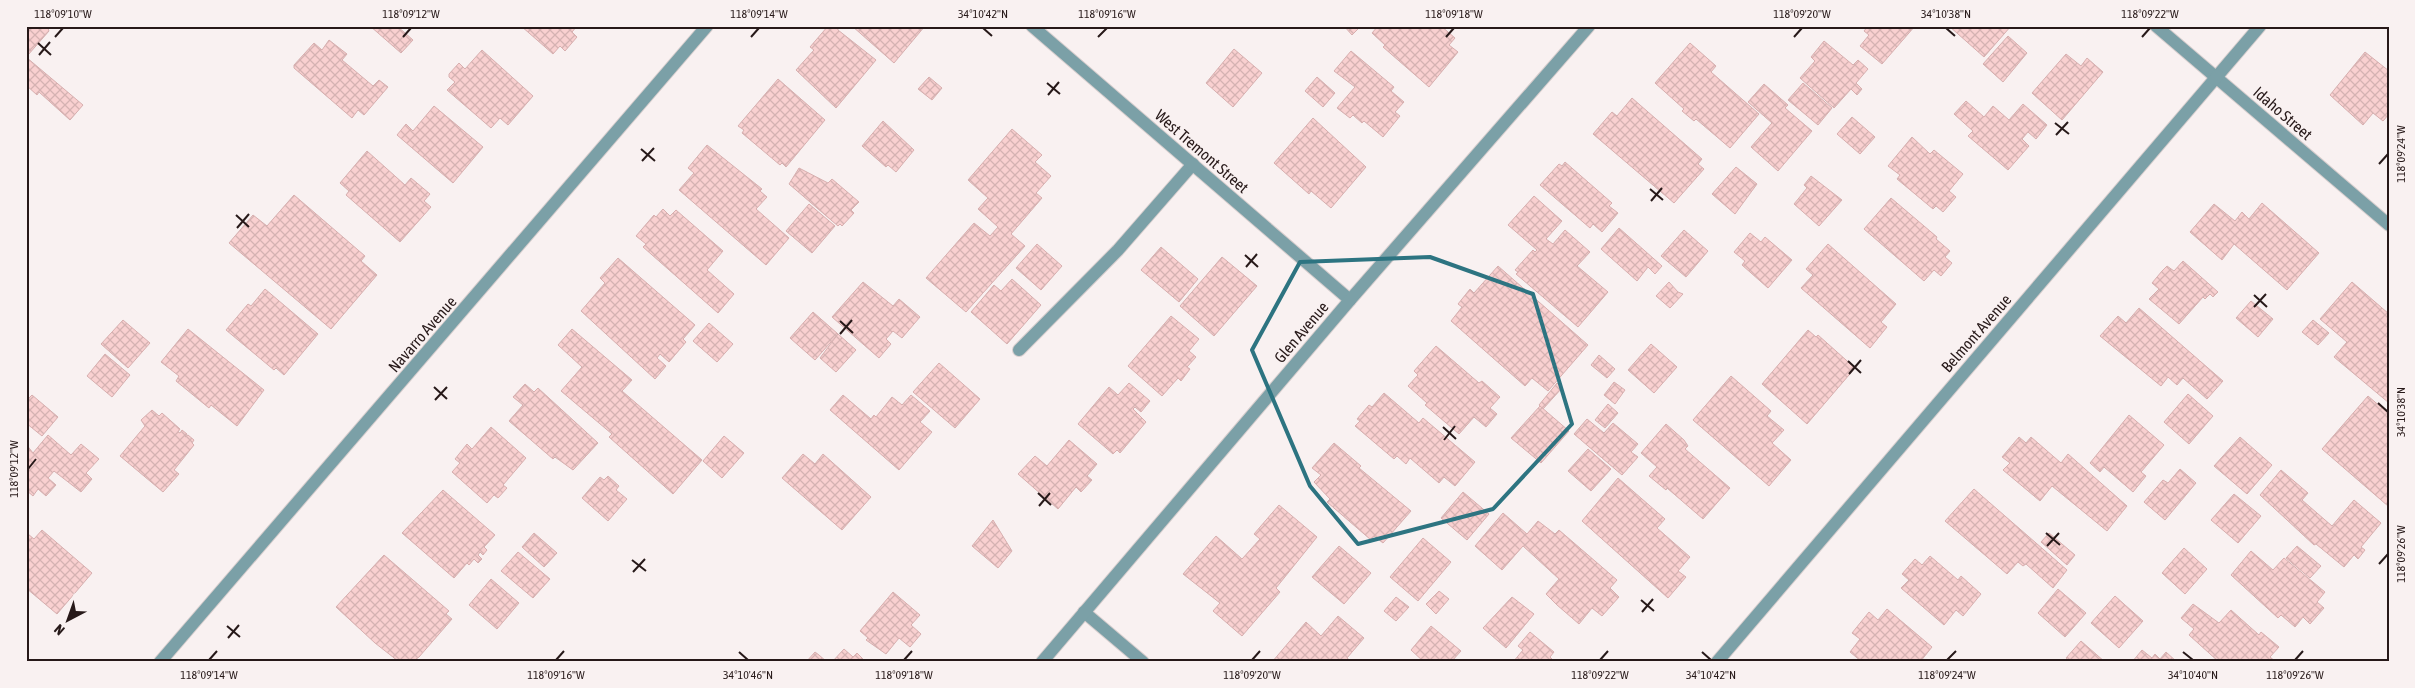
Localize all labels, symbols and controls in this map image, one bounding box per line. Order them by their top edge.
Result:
text: 118°09'10"W [34,7,92,21]
text: 118°09'12"W [382,7,440,21]
text: 118°09'14"W [730,7,788,21]
text: 34°10'42"N [958,7,1008,21]
text: 118°09'16"W [1078,7,1136,21]
text: 118°09'18"W [1425,7,1483,21]
text: 118°09'20"W [1773,7,1831,21]
text: 34°10'38"N [1921,7,1971,21]
text: 118°09'22"W [2121,7,2179,21]
street label: Idaho Street [2250,83,2316,144]
street label: West Tremont Street [1152,106,1253,197]
text: 118°09'24"W [2394,125,2408,183]
street label: Belmont Avenue [1937,290,2015,376]
street label: Navarro Avenue [384,293,460,375]
street label: Glen Avenue [1270,298,1332,366]
text: 34°10'38"N [2394,387,2408,437]
text: 118°09'12"W [7,440,21,498]
text: 118°09'26"W [2394,525,2408,583]
north arrow [42,596,92,646]
text: N [51,621,68,639]
text: 118°09'14"W [180,668,238,682]
text: 118°09'16"W [527,668,585,682]
text: 34°10'46"N [723,668,773,682]
text: 118°09'18"W [875,668,933,682]
text: 118°09'20"W [1223,668,1281,682]
text: 118°09'22"W [1571,668,1629,682]
text: 34°10'42"N [1686,668,1736,682]
text: 118°09'24"W [1918,668,1976,682]
text: 34°10'40"N [2168,668,2218,682]
text: 118°09'26"W [2266,668,2324,682]

